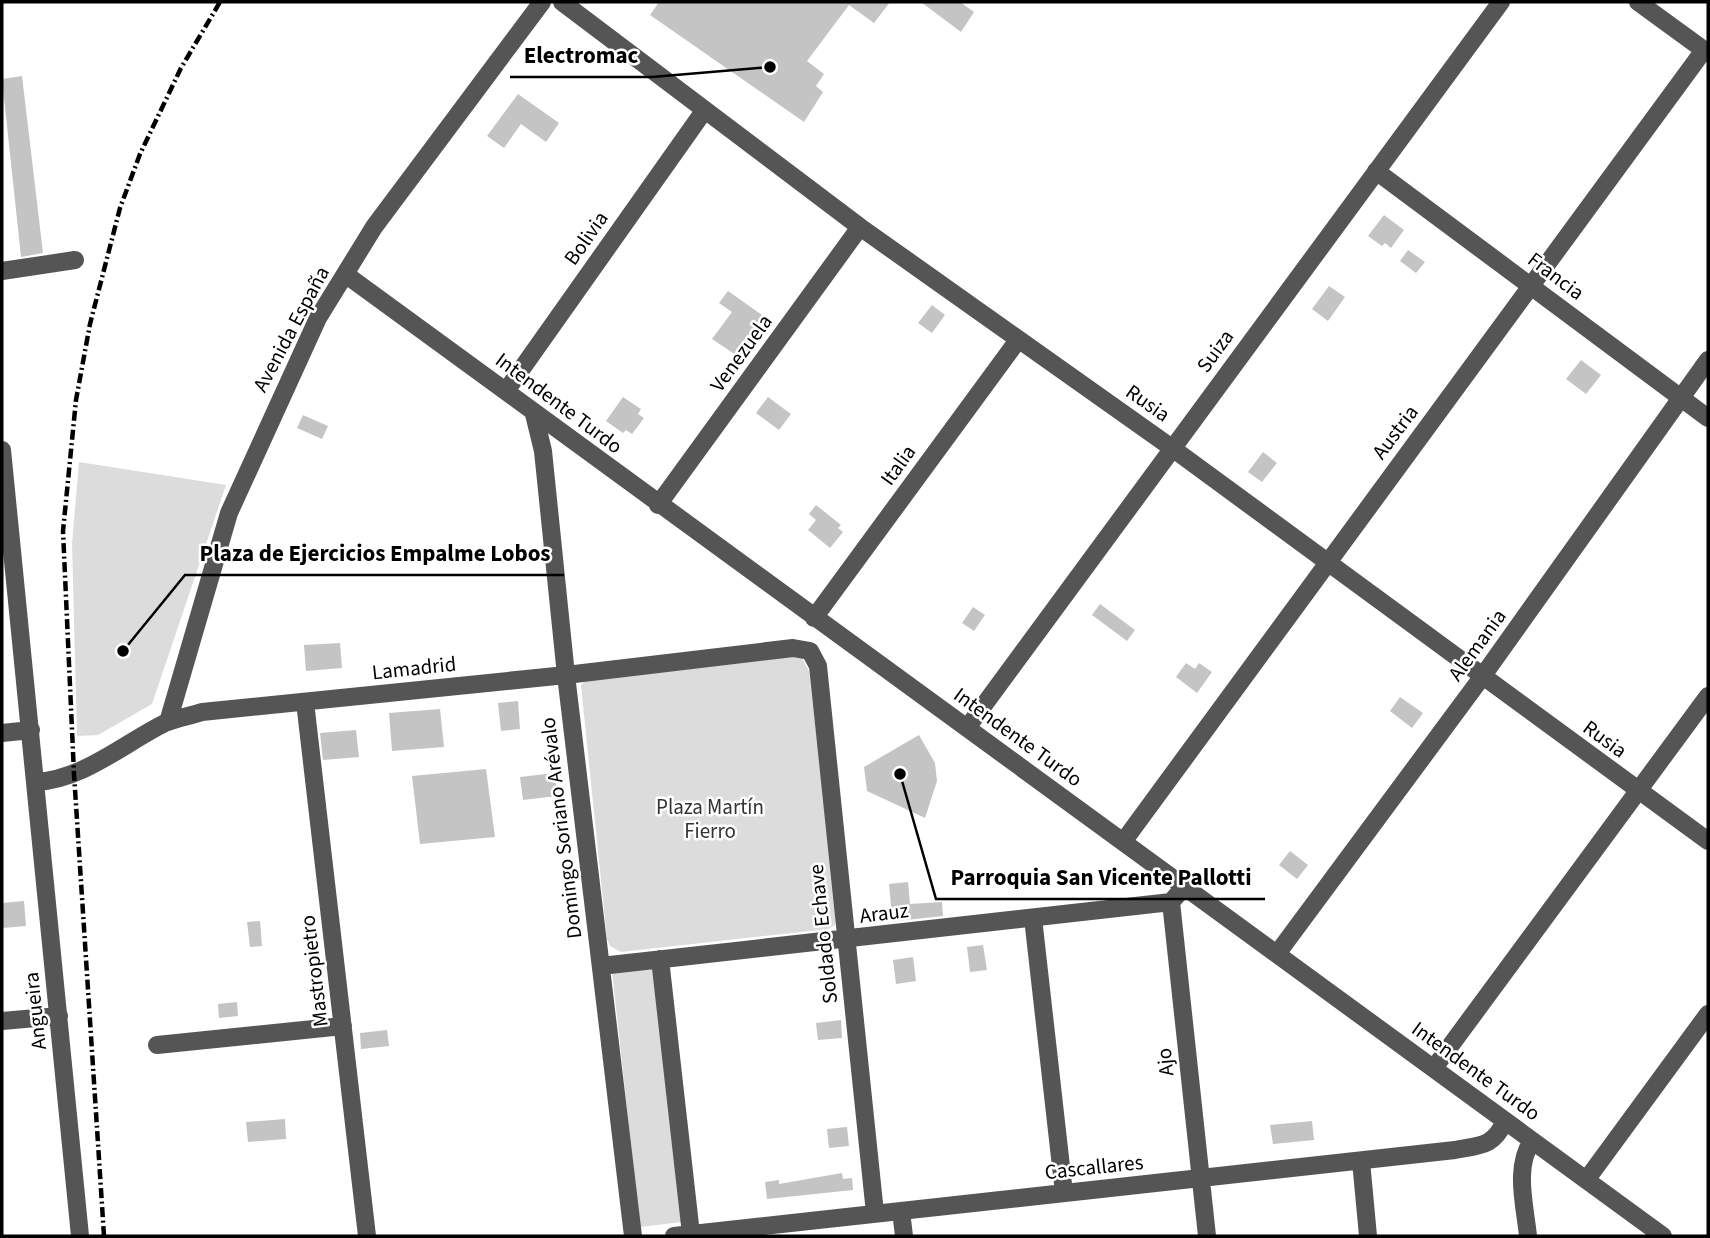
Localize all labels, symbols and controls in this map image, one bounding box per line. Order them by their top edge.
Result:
callout: Electromac [510,33,652,77]
text: Electromac [524,39,639,72]
street label: Bolivia [557,205,615,271]
street label: Francia [1521,245,1591,307]
street label: Avenida España [245,261,337,397]
street label: Venezuela [703,308,779,398]
street label: Suiza [1189,323,1241,379]
street label: Intendente Turdo [489,345,629,461]
street label: Rusia [1120,377,1176,429]
street label: Austria [1365,399,1425,465]
street label: Italia [873,438,923,492]
callout: Plaza de Ejercicios Empalme Lobos [185,531,564,575]
text: Plaza de Ejercicios Empalme Lobos [199,537,551,570]
street label: Alemania [1441,603,1513,687]
street label: Lamadrid [370,649,458,687]
street label: Intendente Turdo [947,680,1089,794]
street label: Rusia [1577,713,1633,765]
street label: Domingo Soriano Arévalo [533,716,589,940]
park label: Plaza Martín Fierro [656,792,764,846]
callout: Parroquia San Vicente Pallotti [936,855,1265,899]
text: Parroquia San Vicente Pallotti [951,861,1252,894]
street label: Soldado Echave [801,863,845,1005]
street label: Arauz [858,895,910,931]
street label: Mastropietro [292,913,336,1029]
street label: Angueira [16,971,54,1051]
street label: Intendente Turdo [1405,1014,1547,1128]
street label: Ajo [1149,1047,1181,1077]
street label: Cascallares [1043,1147,1145,1187]

